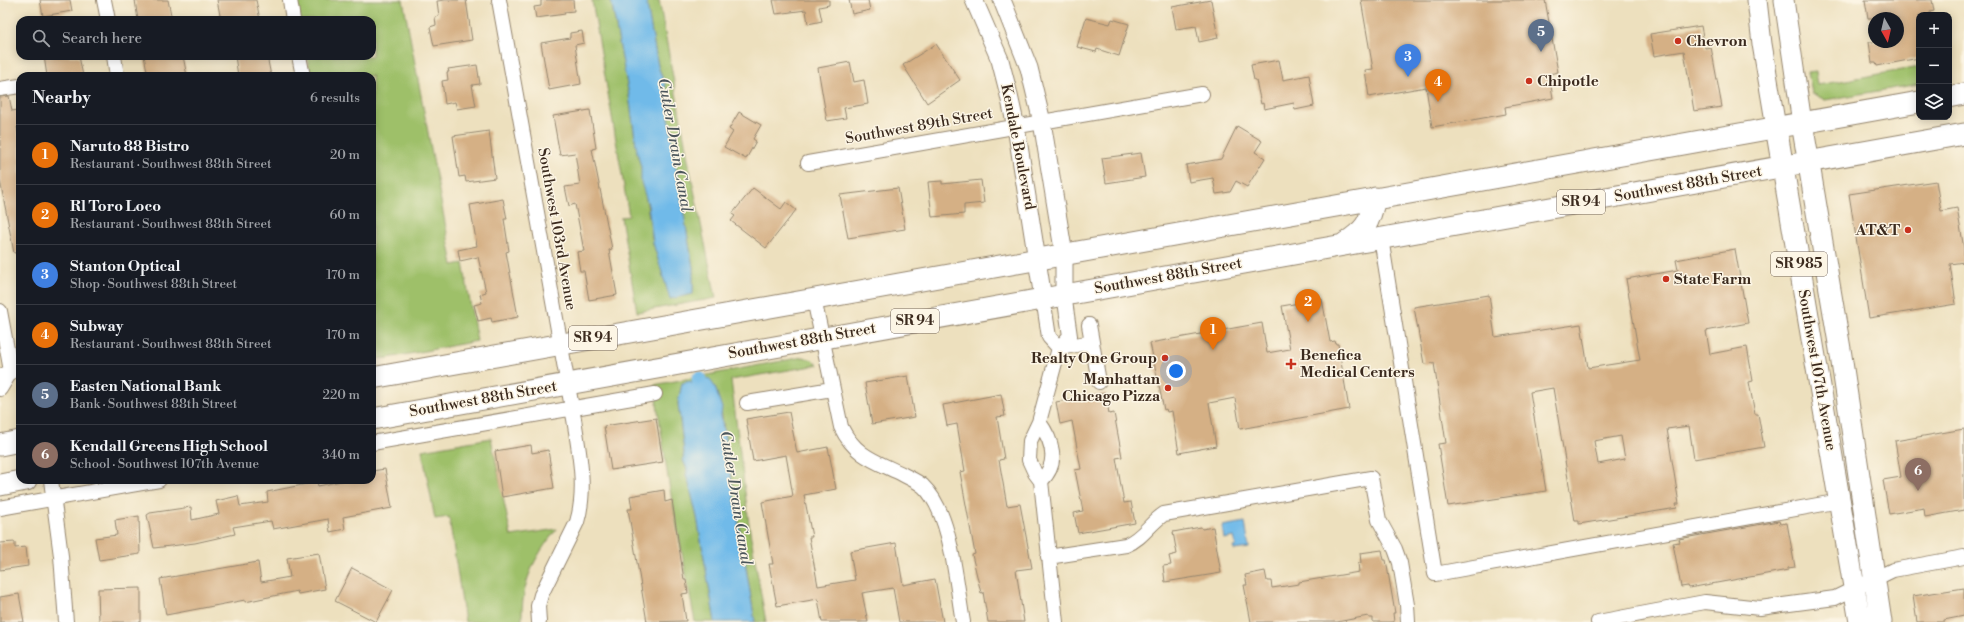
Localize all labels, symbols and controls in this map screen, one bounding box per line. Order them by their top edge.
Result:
north arrow [1868,12,1904,48]
map controls [1916,12,1952,120]
button: + [1916,12,1952,48]
search box [16,16,376,60]
pin: 5 [1528,19,1554,52]
icon: search [30,27,52,49]
text: Search here [62,29,142,48]
place label: Chevron [1686,32,1748,51]
marker: Chevron [1673,36,1683,46]
pin: 3 [1395,44,1421,77]
button: − [1916,48,1952,84]
pin: 4 [1425,69,1451,102]
place label: Chipotle [1537,72,1599,91]
water label: Cutler Drain Canal [653,76,697,214]
marker: Chipotle [1524,76,1534,86]
street label: Kendale Boulevard [996,82,1040,212]
button: layers [1916,84,1952,120]
text: Nearby [32,87,91,109]
text: 6 results [310,90,360,106]
street label: Southwest 89th Street [844,104,995,148]
text: Naruto 88 Bistro [70,137,189,156]
street label: Southwest 103rd Avenue [533,146,581,312]
text: 1 [42,147,48,163]
text: 20 m [330,147,360,163]
text: Restaurant · Southwest 88th Street [70,156,272,172]
street label: Southwest 88th Street [1613,162,1764,206]
road number: SR 94 [1557,190,1605,214]
text: Rl Toro Loco [70,197,161,216]
text: 2 [41,207,49,223]
text: 60 m [329,207,360,223]
text: Restaurant · Southwest 88th Street [70,216,272,232]
place label: AT&T [1854,221,1900,240]
marker: AT&T [1903,225,1913,235]
road number: SR 985 [1771,252,1827,276]
street label: Southwest 88th Street [1093,254,1244,298]
text: Stanton Optical [70,257,180,276]
text: 3 [41,267,49,283]
text: 170 m [326,267,360,283]
place label: State Farm [1674,270,1752,289]
marker: State Farm [1661,274,1671,284]
text: Shop · Southwest 88th Street [70,276,237,292]
street label: Southwest 107th Avenue [1793,288,1841,452]
pin: 2 [1295,289,1321,322]
road number: SR 94 [891,309,939,333]
text: Subway [70,317,123,336]
pin: 1 [1200,317,1226,350]
street label: Southwest 88th Street [727,319,878,363]
road number: SR 94 [569,326,617,350]
text: 4 [41,327,49,343]
text: 170 m [326,327,360,343]
text: Restaurant · Southwest 88th Street [70,336,272,352]
place label: Benefica Medical Centers [1300,346,1415,382]
place label: Realty One Group [1031,349,1157,368]
marker: Realty One Group [1160,353,1170,363]
marker: Benefica Medical Centers [1285,358,1297,370]
your location [1166,361,1186,381]
place label: Manhattan Chicago Pizza [1062,370,1161,406]
text: Easten National Bank [70,377,221,396]
street label: Southwest 88th Street [408,377,559,421]
marker: Manhattan Chicago Pizza [1163,383,1173,393]
text: 5 [41,387,49,403]
text: 220 m [322,387,360,403]
text: Bank · Southwest 88th Street [70,396,237,412]
water label: Cutler Drain Canal [715,429,757,567]
text: Kendall Greens High School [70,437,268,456]
text: 6 [41,447,49,463]
text: 340 m [322,447,360,463]
text: School · Southwest 107th Avenue [70,456,259,472]
pin: 6 [1905,458,1931,491]

